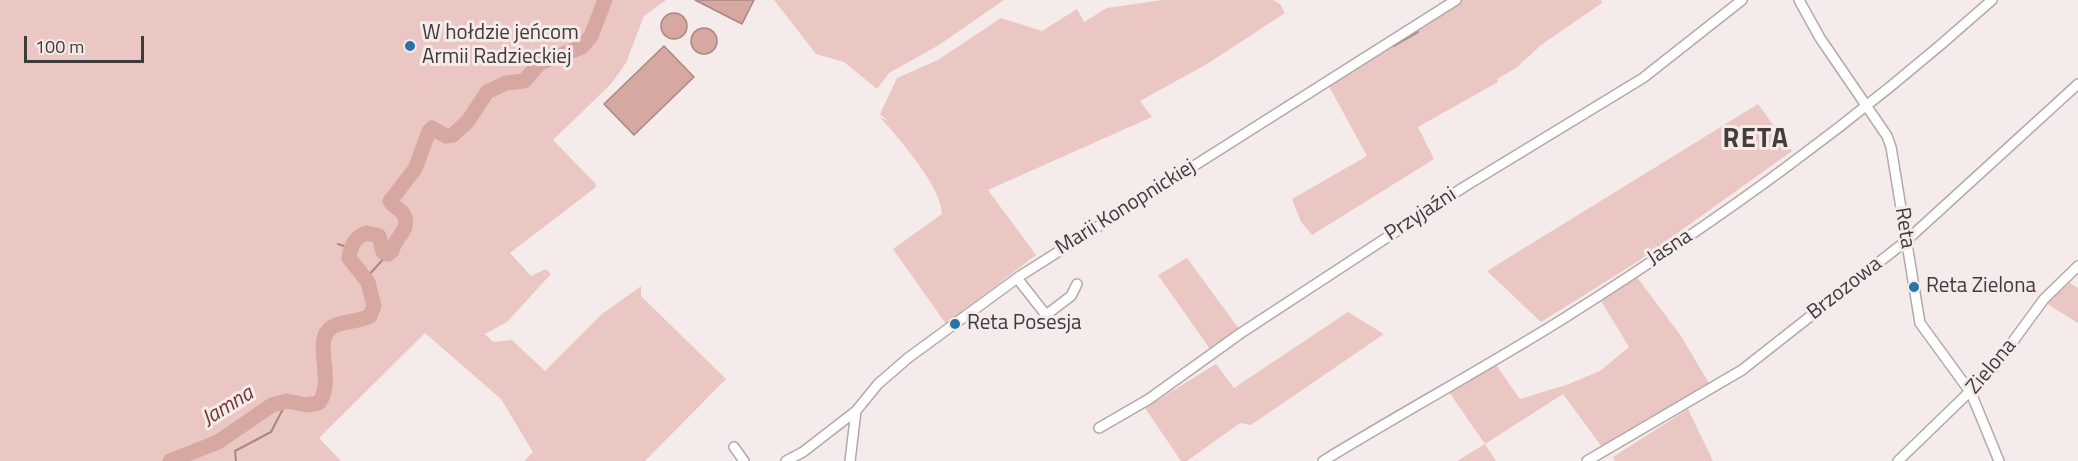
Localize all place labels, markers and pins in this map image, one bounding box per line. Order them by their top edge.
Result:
place label: W hołdzie jeńcom Armii Radzieckiej [422,21,579,71]
marker: W hołdzie jeńcom Armii Radzieckiej [403,39,417,53]
place label: Reta Zielona [1926,274,2036,300]
marker: Reta Zielona [1907,280,1921,294]
place label: Reta Posesja [967,311,1082,337]
marker: Reta Posesja [948,317,962,331]

